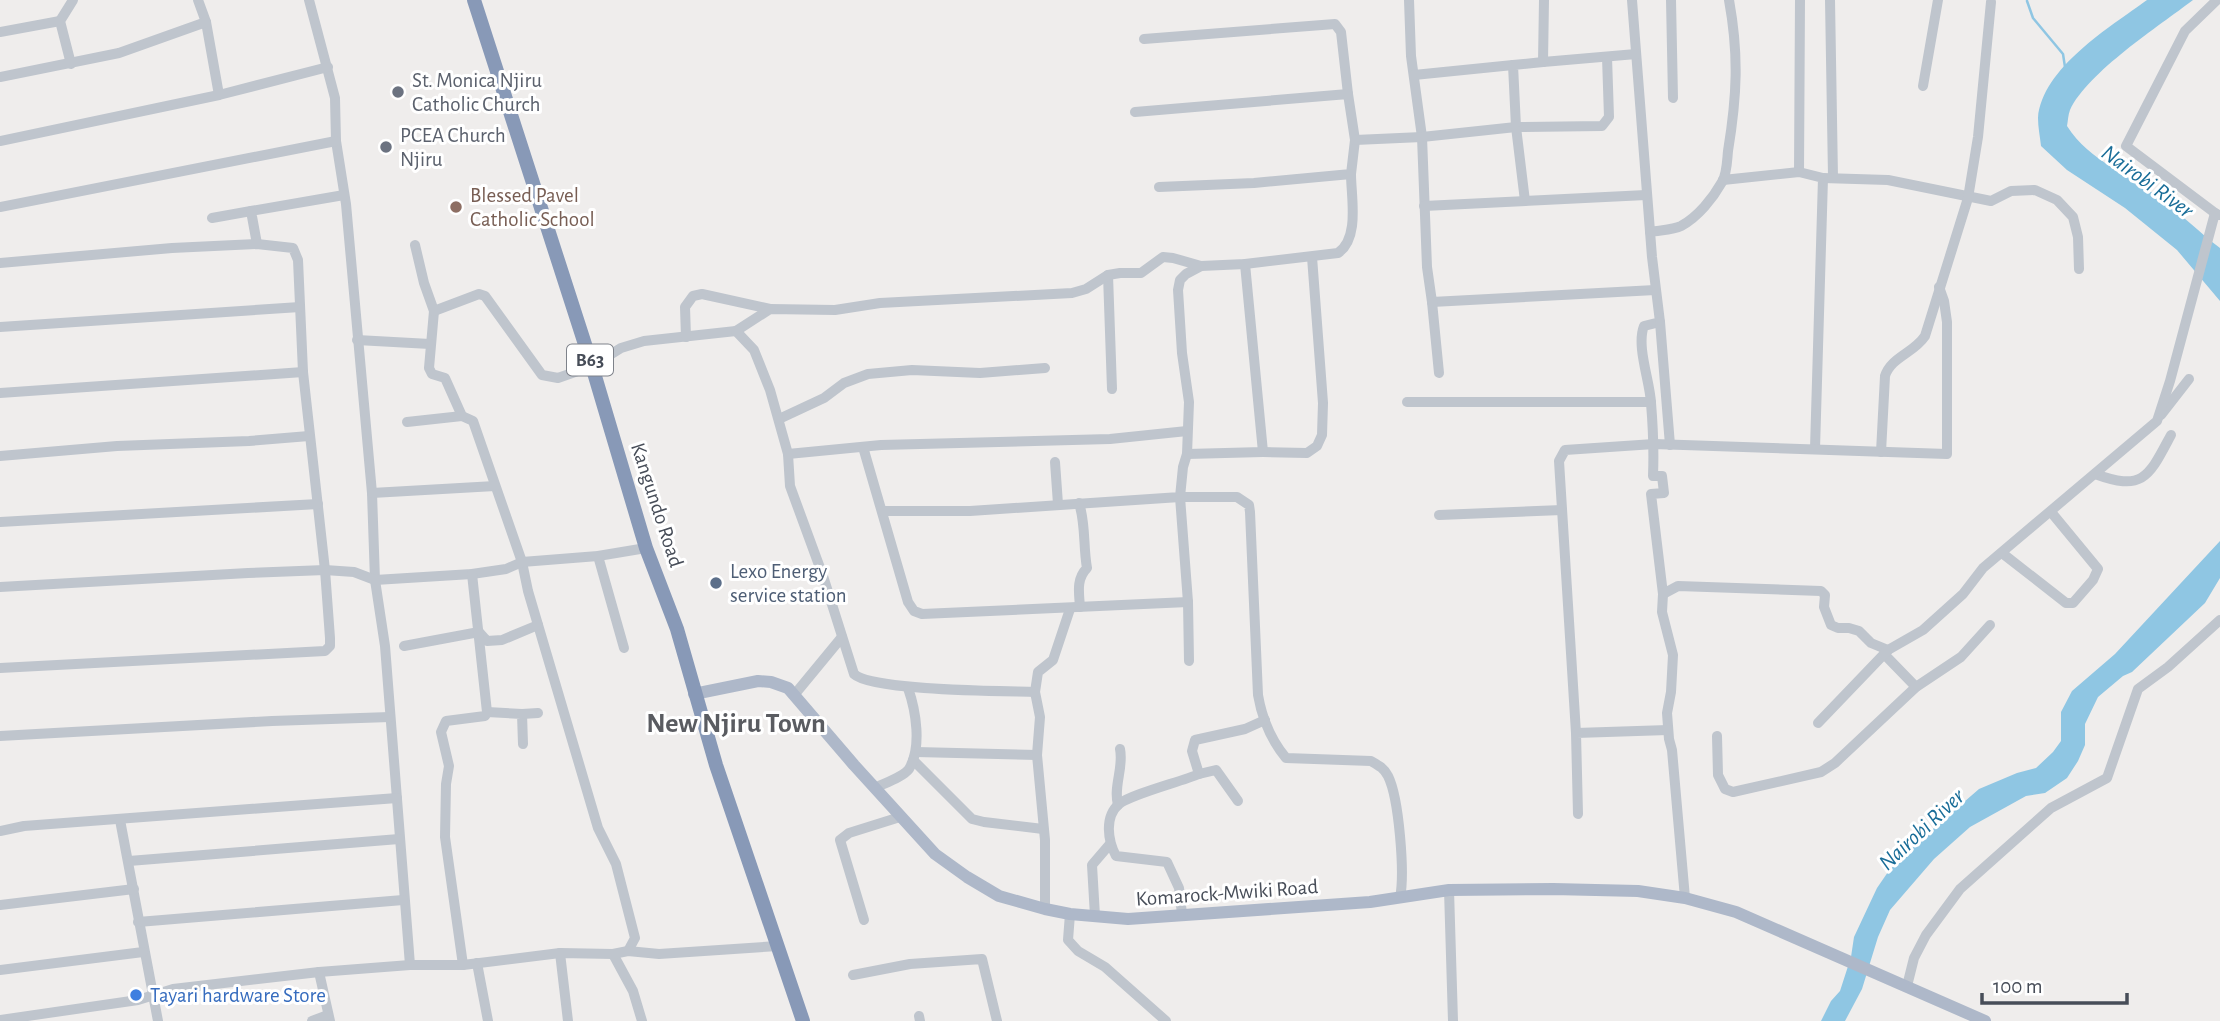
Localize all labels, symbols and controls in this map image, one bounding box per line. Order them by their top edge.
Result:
place label: St. Monica Njiru Catholic Church [412,70,542,115]
marker: St. Monica Njiru Catholic Church [390,84,406,100]
place label: PCEA Church Njiru [400,125,506,170]
marker: PCEA Church Njiru [378,139,394,155]
water label: Nairobi River [2097,141,2198,223]
place label: Blessed Pavel Catholic School [470,185,595,230]
marker: Blessed Pavel Catholic School [448,199,464,215]
road number: B63 [567,344,613,376]
street label: Kangundo Road [627,440,687,570]
place label: Lexo Energy service station [730,561,847,606]
marker: Lexo Energy service station [708,575,724,591]
district label: New Njiru Town [646,710,826,738]
water label: Nairobi River [1875,785,1970,875]
street label: Komarock-Mwiki Road [1135,876,1319,910]
scale bar [1982,962,2127,1006]
text: 100 m [1993,976,2043,997]
place label: Tayari hardware Store [150,985,326,1006]
marker: Tayari hardware Store [128,987,144,1003]

